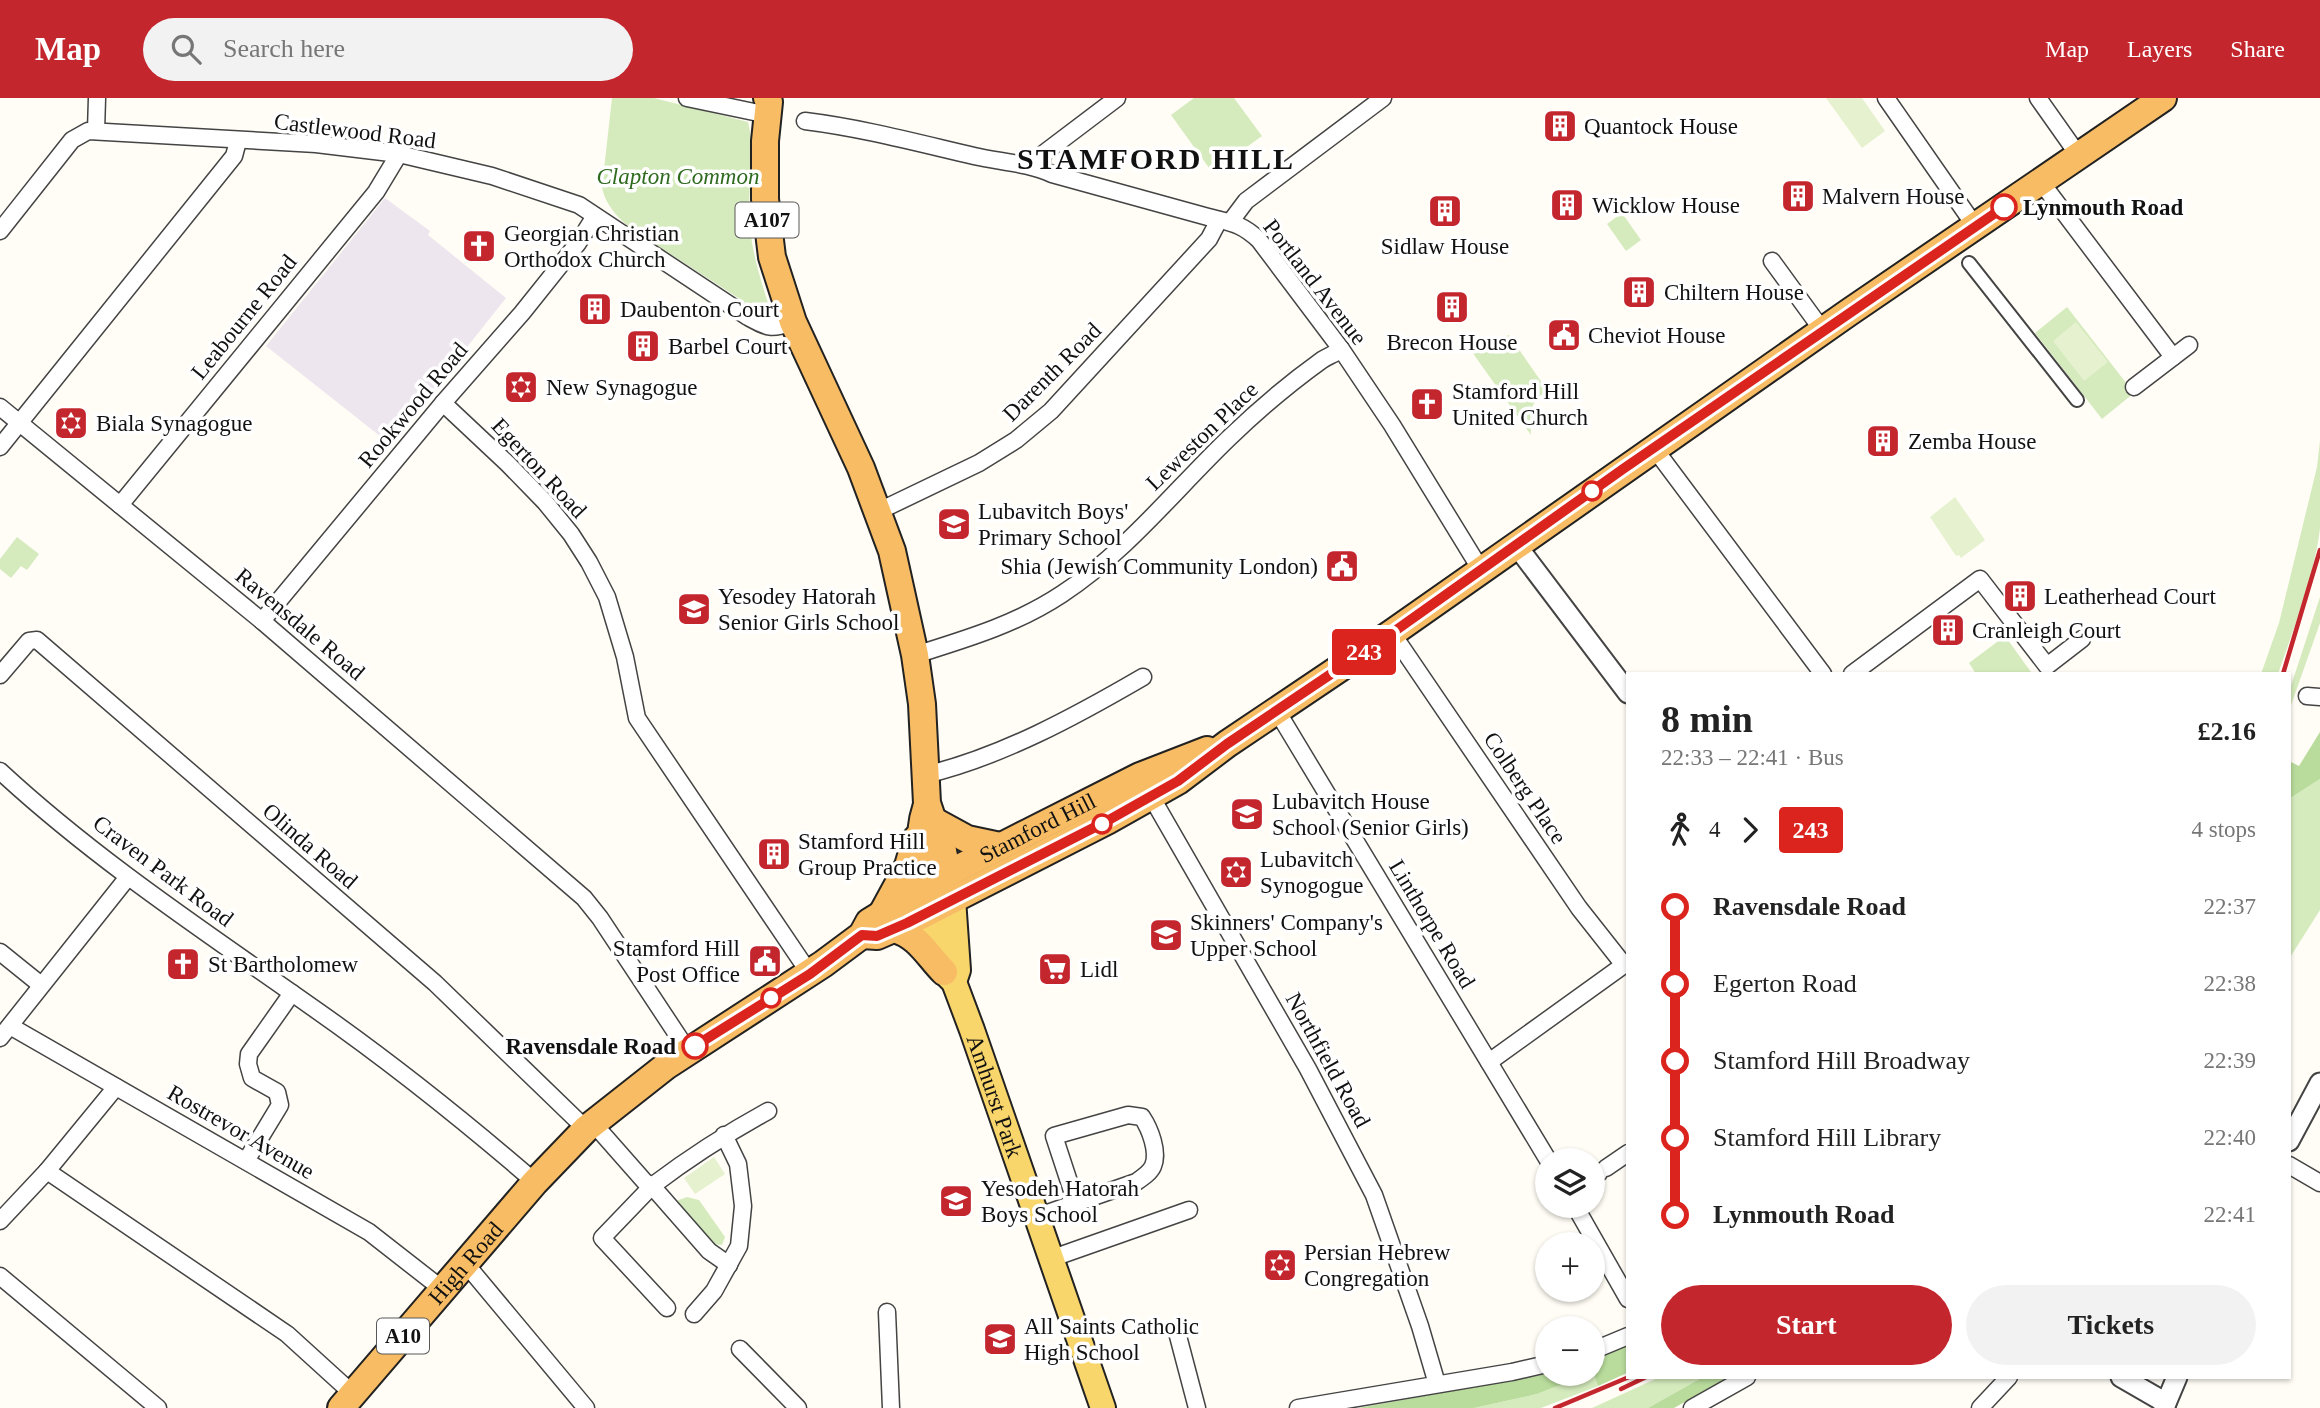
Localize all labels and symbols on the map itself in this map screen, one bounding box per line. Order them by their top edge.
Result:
building icon: Quantock House [1541,107,1579,145]
street label: Castlewood Road [273,109,438,153]
place label: Quantock House [1584,114,1738,139]
district label: STAMFORD HILL [1017,142,1295,175]
park label: Clapton Common [597,164,759,189]
building icon: Malvern House [1779,177,1817,215]
place label: Malvern House [1822,184,1964,209]
building icon: Wicklow House [1548,186,1586,224]
building icon: Sidlaw House [1426,192,1464,230]
place label: Wicklow House [1592,193,1740,218]
marker: Lynmouth Road [1991,194,2017,220]
place label: Lynmouth Road [2023,195,2184,220]
road number: A107 [736,202,798,238]
street label: Portland Avenue [1258,214,1372,350]
place label: Georgian Christian Orthodox Church [504,221,680,272]
church icon: Georgian Christian Orthodox Church [460,227,498,265]
place label: Sidlaw House [1381,234,1509,259]
street label: Leabourne Road [186,249,302,384]
building icon: Chiltern House [1620,273,1658,311]
place label: Chiltern House [1664,280,1804,305]
building icon: Brecon House [1433,288,1471,326]
building icon: Daubenton Court [576,290,614,328]
place label: Daubenton Court [620,297,780,322]
public building icon: Cheviot House [1545,316,1583,354]
street label: Darenth Road [998,317,1107,426]
place label: Cheviot House [1588,323,1725,348]
building icon: Barbel Court [624,327,662,365]
place label: Brecon House [1387,330,1517,355]
place label: Barbel Court [668,334,788,359]
street label: Rookwood Road [354,337,473,472]
synagogue icon: New Synagogue [502,368,540,406]
place label: New Synagogue [546,375,697,400]
street label: Leweston Place [1141,377,1263,495]
place label: Stamford Hill United Church [1452,379,1589,430]
church icon: Stamford Hill United Church [1408,385,1446,423]
synagogue icon: Biala Synagogue [52,404,90,442]
place label: Biala Synagogue [96,411,253,436]
street label: Egerton Road [487,413,592,523]
building icon: Zemba House [1864,422,1902,460]
place label: Zemba House [1908,429,2036,454]
unlabelled marker [1582,481,1602,501]
place label: Lubavitch Boys' Primary School [978,499,1128,550]
school or university icon: Lubavitch Boys' Primary School [935,505,973,543]
public building icon: Shia (Jewish Community London) [1323,547,1361,585]
place label: Shia (Jewish Community London) [1000,554,1318,579]
street label: Ravensdale Road [231,563,370,685]
building icon: Leatherhead Court [2001,577,2039,615]
place label: Yesodey Hatorah Senior Girls School [718,584,899,635]
place label: Leatherhead Court [2044,584,2216,609]
school or university icon: Yesodey Hatorah Senior Girls School [675,590,713,628]
building icon: Cranleigh Court [1929,611,1967,649]
place label: Cranleigh Court [1972,618,2121,643]
line badge: 243 [1324,629,1404,675]
street label: Colberg Place [1478,727,1572,849]
street label: Stamford Hill [975,788,1100,868]
place label: Lubavitch House School (Senior Girls) [1272,789,1469,840]
school or university icon: Lubavitch House School (Senior Girls) [1228,795,1266,833]
street label: Olinda Road [258,798,363,894]
street label: Craven Park Road [88,810,238,932]
unlabelled marker [1092,814,1112,834]
place label: Stamford Hill Group Practice [798,829,937,880]
building icon: Stamford Hill Group Practice [755,835,793,873]
place label: Lubavitch Synogogue [1260,847,1364,898]
synagogue icon: Lubavitch Synogogue [1217,853,1255,891]
street label: Linthorpe Road [1384,855,1480,993]
place label: Skinners' Company's Upper School [1190,910,1383,961]
school or university icon: Skinners' Company's Upper School [1147,916,1185,954]
place label: Stamford Hill Post Office [613,936,740,987]
public building icon: Stamford Hill Post Office [746,942,784,980]
church icon: St Bartholomew [164,945,202,983]
supermarket icon: Lidl [1036,950,1074,988]
place label: St Bartholomew [208,952,359,977]
place label: Lidl [1080,957,1118,982]
unlabelled marker [761,988,781,1008]
street label: Northfield Road [1281,988,1376,1132]
street label: Amhurst Park [962,1031,1028,1161]
marker: Ravensdale Road [682,1033,708,1059]
place label: Ravensdale Road [505,1034,676,1059]
street label: Rostrevor Avenue [163,1080,319,1184]
place label: Yesodeh Hatorah Boys School [981,1176,1140,1227]
school or university icon: Yesodeh Hatorah Boys School [937,1182,975,1220]
street label: High Road [423,1216,508,1309]
place label: Persian Hebrew Congregation [1304,1240,1451,1291]
synagogue icon: Persian Hebrew Congregation [1261,1246,1299,1284]
place label: All Saints Catholic High School [1024,1314,1199,1365]
road number: A10 [377,1318,429,1354]
school or university icon: All Saints Catholic High School [981,1320,1019,1358]

